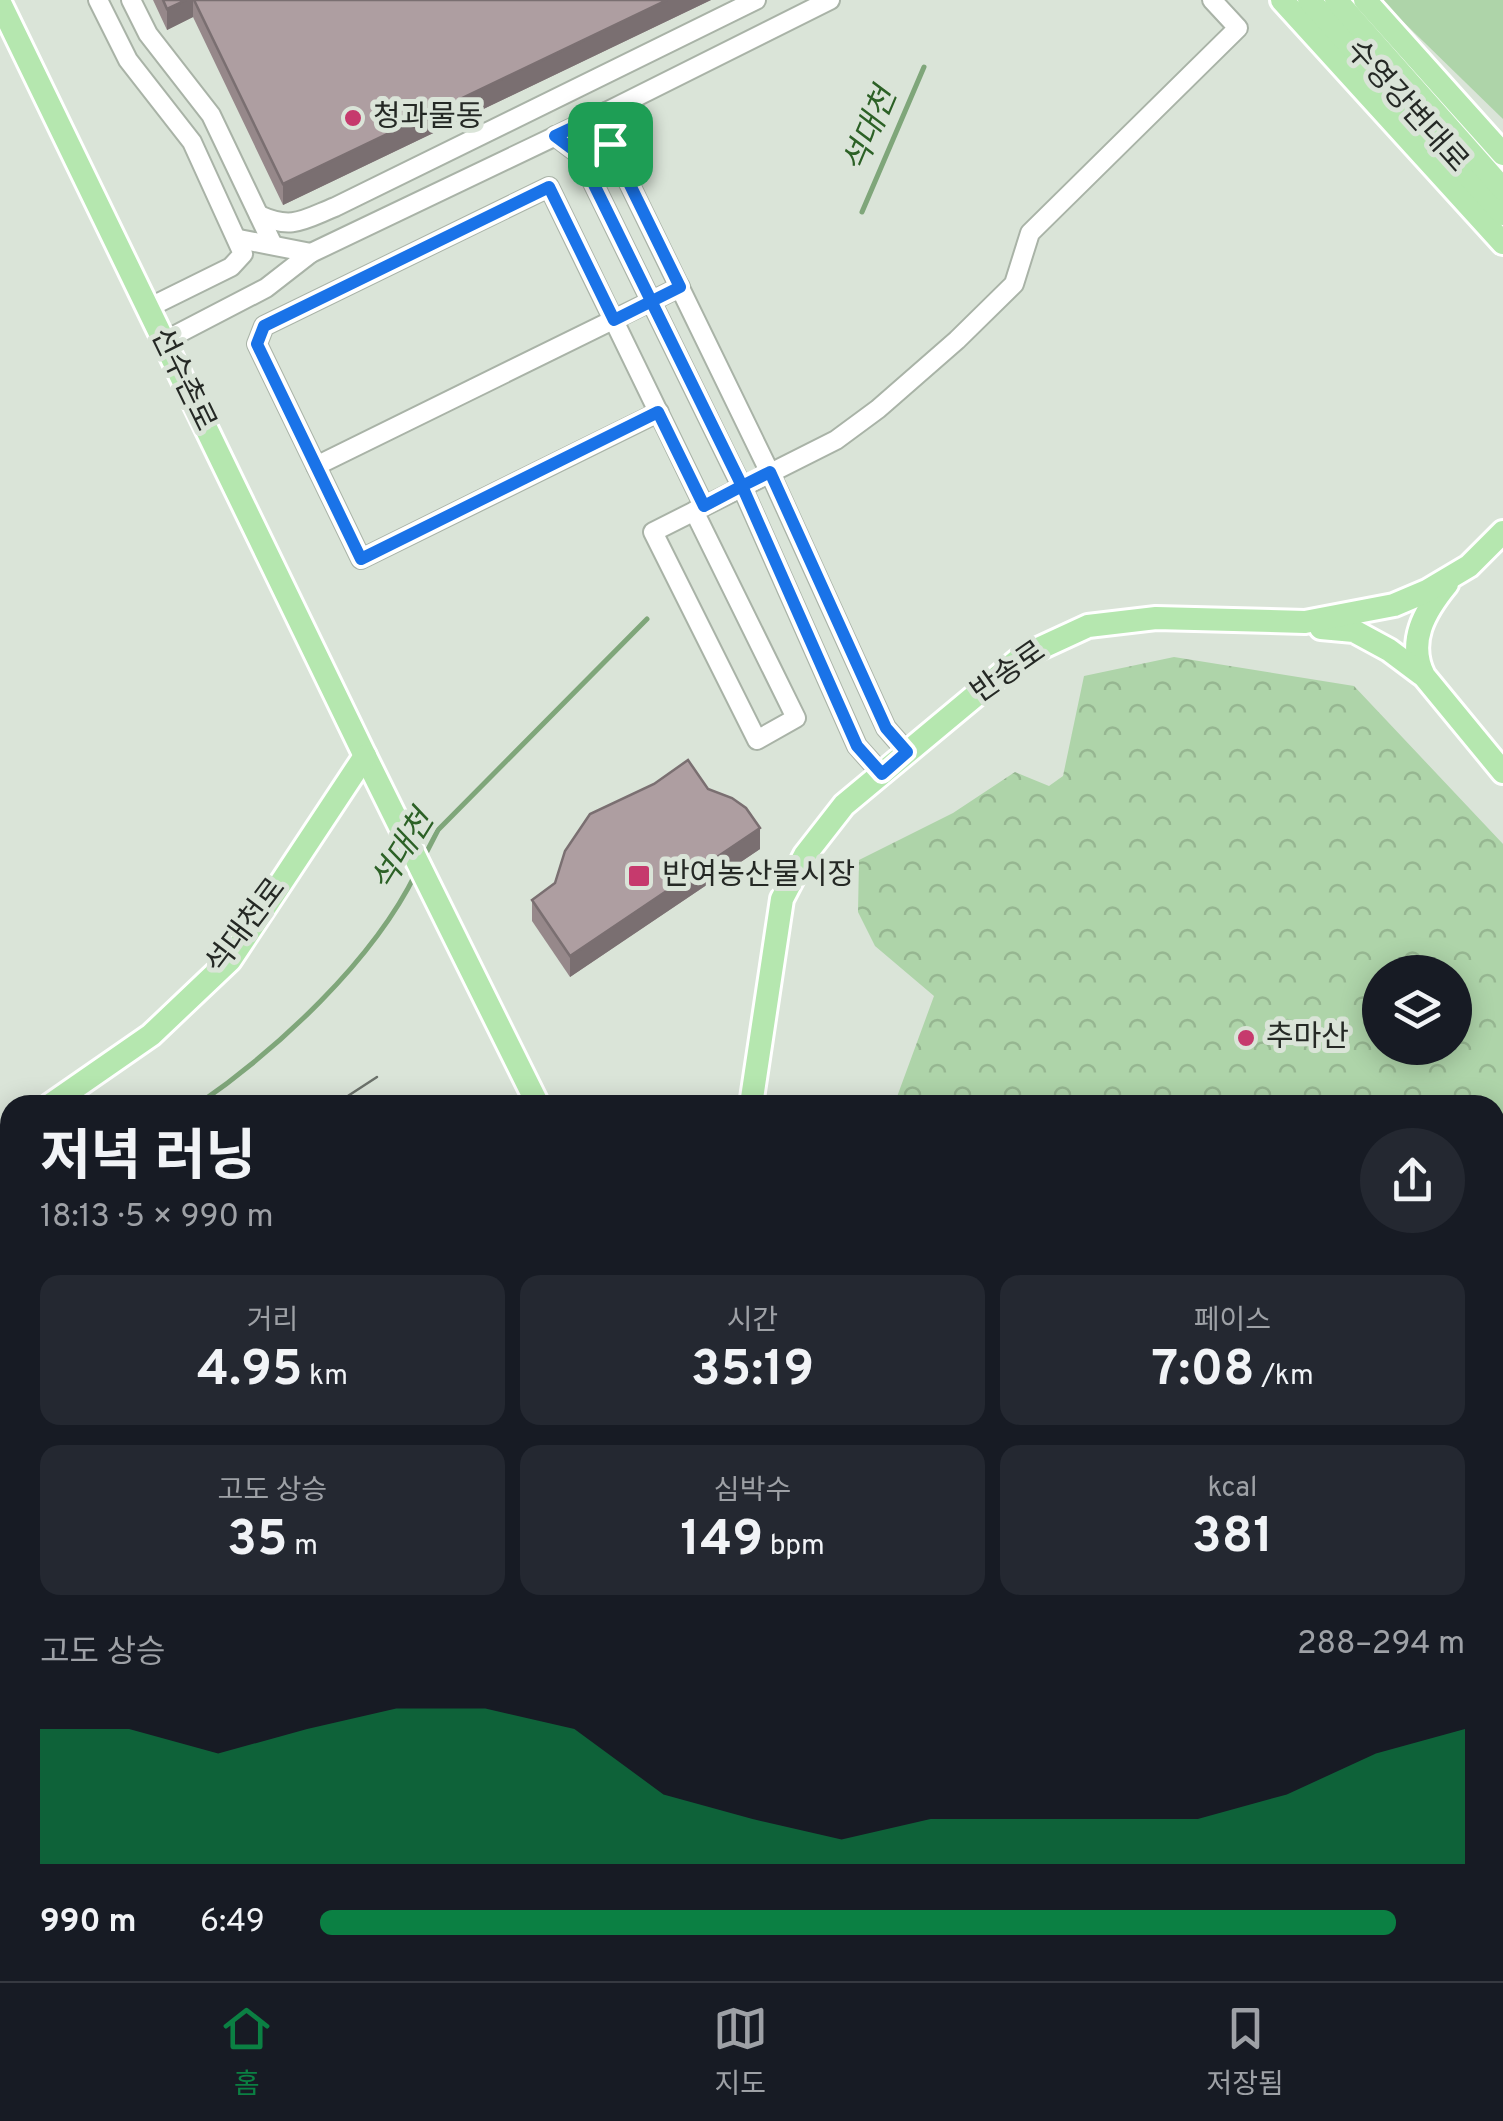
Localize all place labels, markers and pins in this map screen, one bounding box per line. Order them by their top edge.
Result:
place label: 청과물동 [373,100,483,137]
pin [568,102,653,187]
marker: 청과물동 [342,107,364,129]
place label: 반여농산물시장 [662,858,855,895]
marker: 반여농산물시장 [626,863,652,889]
place label: 추마산 [1266,1020,1349,1057]
marker: 추마산 [1235,1027,1257,1049]

